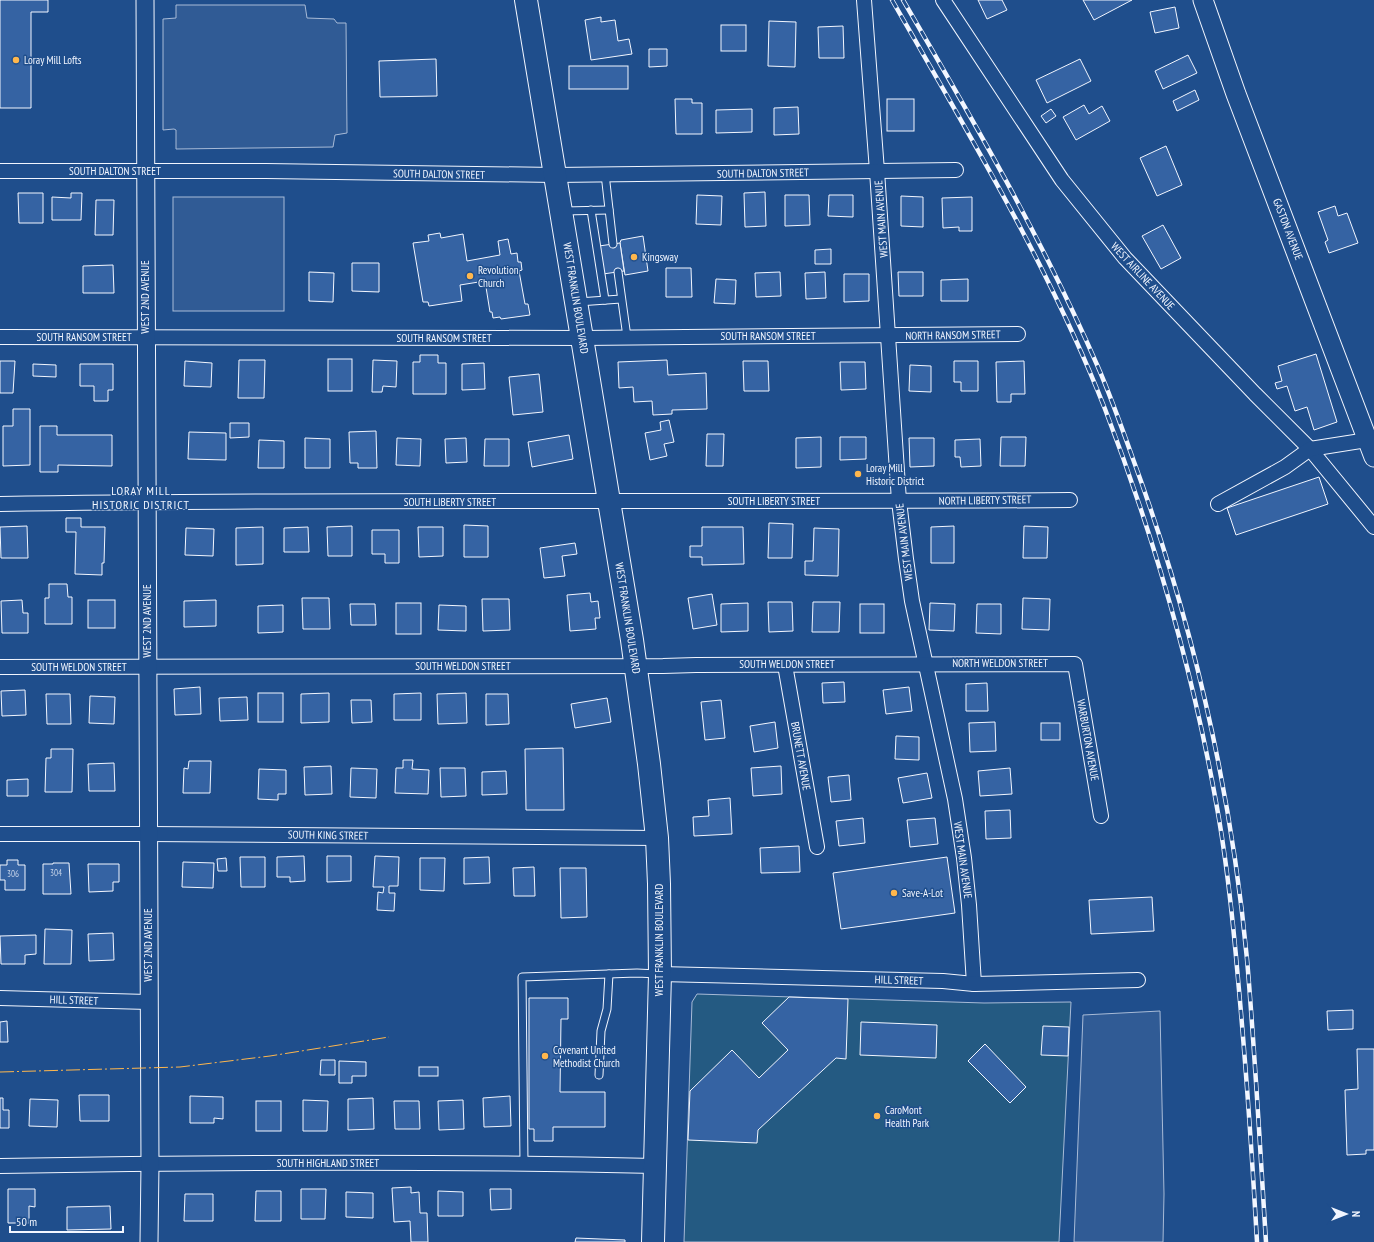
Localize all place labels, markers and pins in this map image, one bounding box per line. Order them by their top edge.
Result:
place label: Loray Mill Lofts [24,53,82,67]
marker: Loray Mill Lofts [11,55,21,65]
place label: Kingsway [642,250,679,264]
marker: Kingsway [629,252,639,262]
place label: Revolution Church [478,263,519,290]
marker: Revolution Church [465,271,475,281]
place label: Loray Mill Historic District [866,461,924,488]
marker: Loray Mill Historic District [853,469,863,479]
place label: Save-A-Lot [902,886,943,900]
marker: Save-A-Lot [889,888,899,898]
place label: Covenant United Methodist Church [553,1043,620,1070]
marker: Covenant United Methodist Church [540,1051,550,1061]
place label: CaroMont Health Park [885,1103,930,1130]
marker: CaroMont Health Park [872,1111,882,1121]

